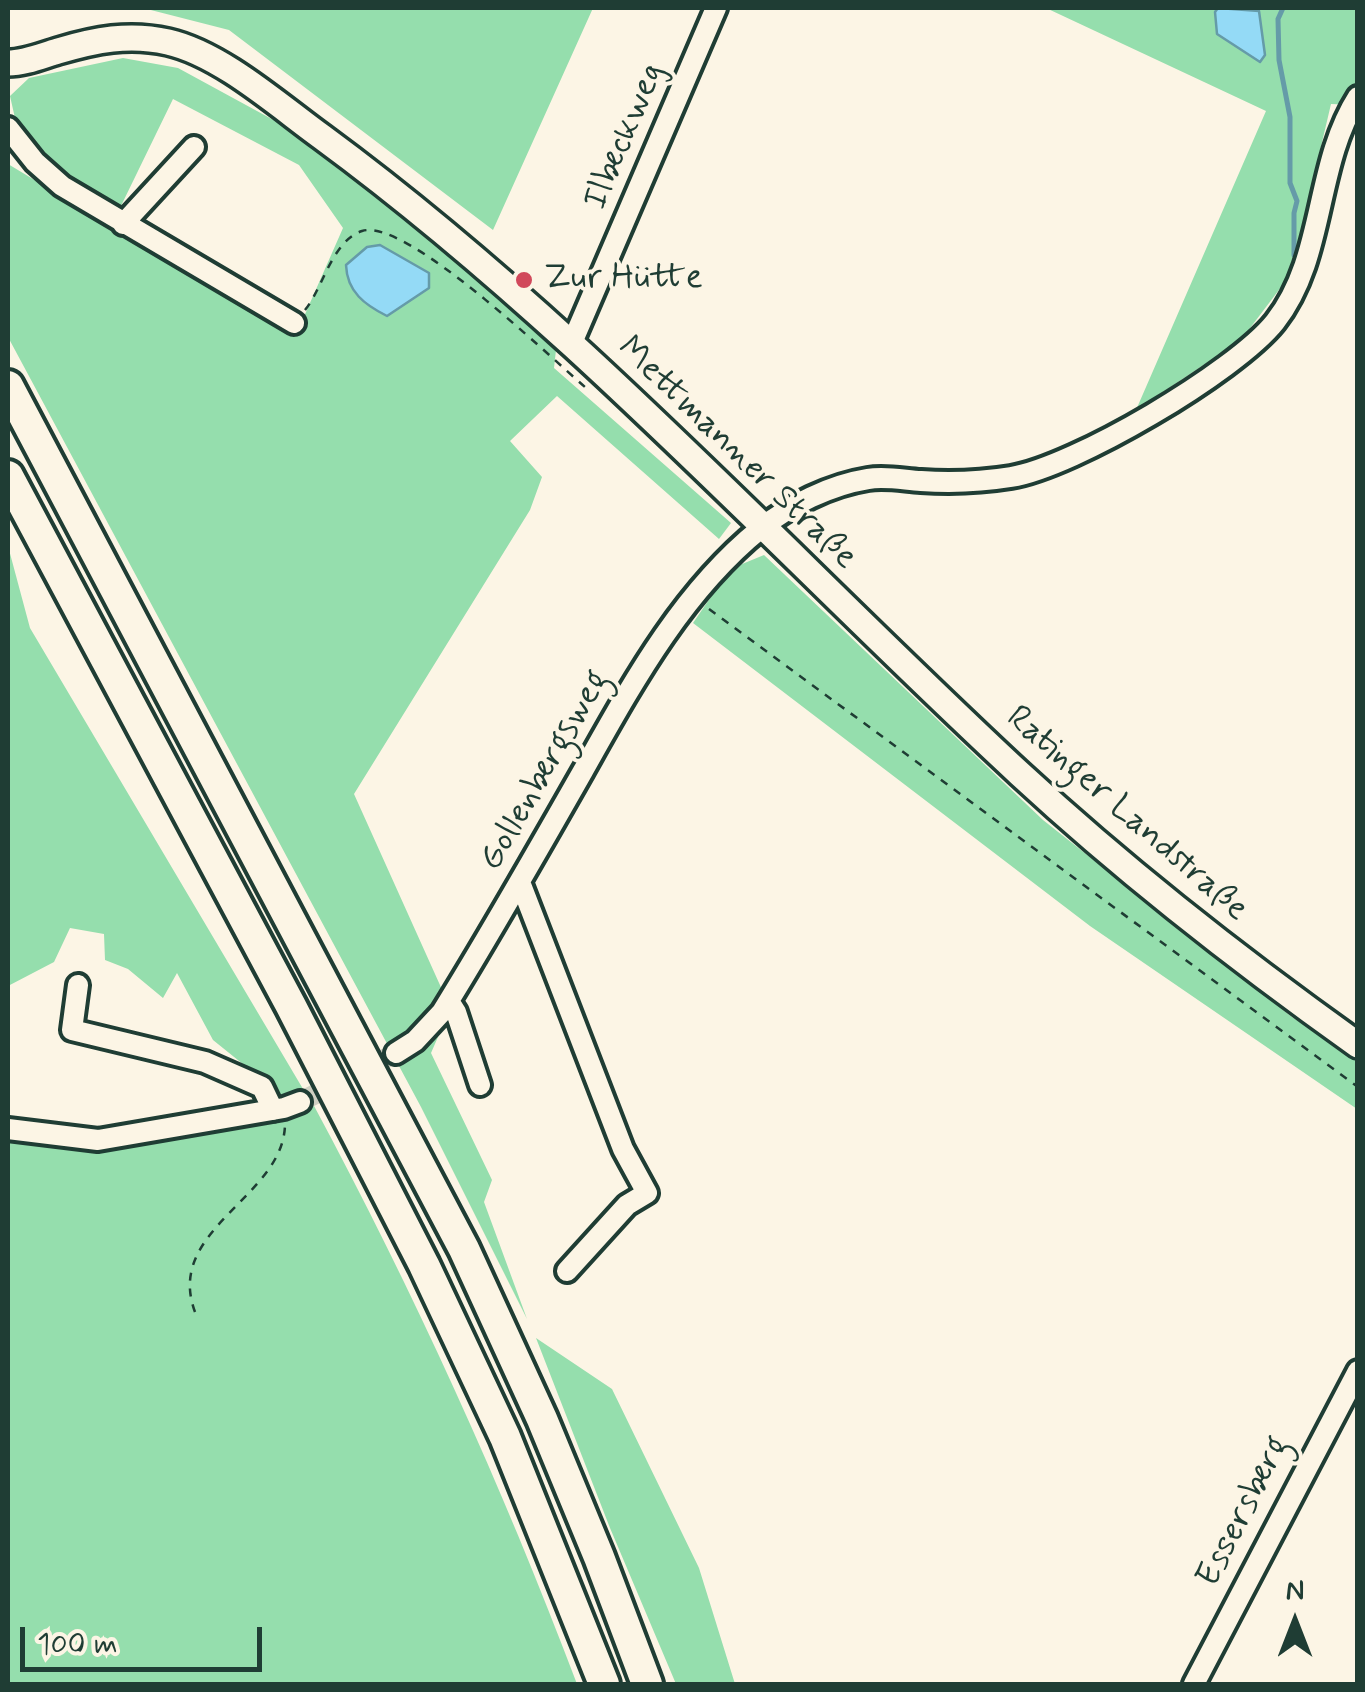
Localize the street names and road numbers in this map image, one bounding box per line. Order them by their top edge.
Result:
street label: Ilbeckweg [576,57,676,217]
street label: Mettmanner Straße [607,329,865,579]
street label: Gollenbergsweg [472,663,620,879]
street label: Ratinger Landstraße [996,698,1256,932]
street label: Essersberg [1189,1429,1301,1595]

